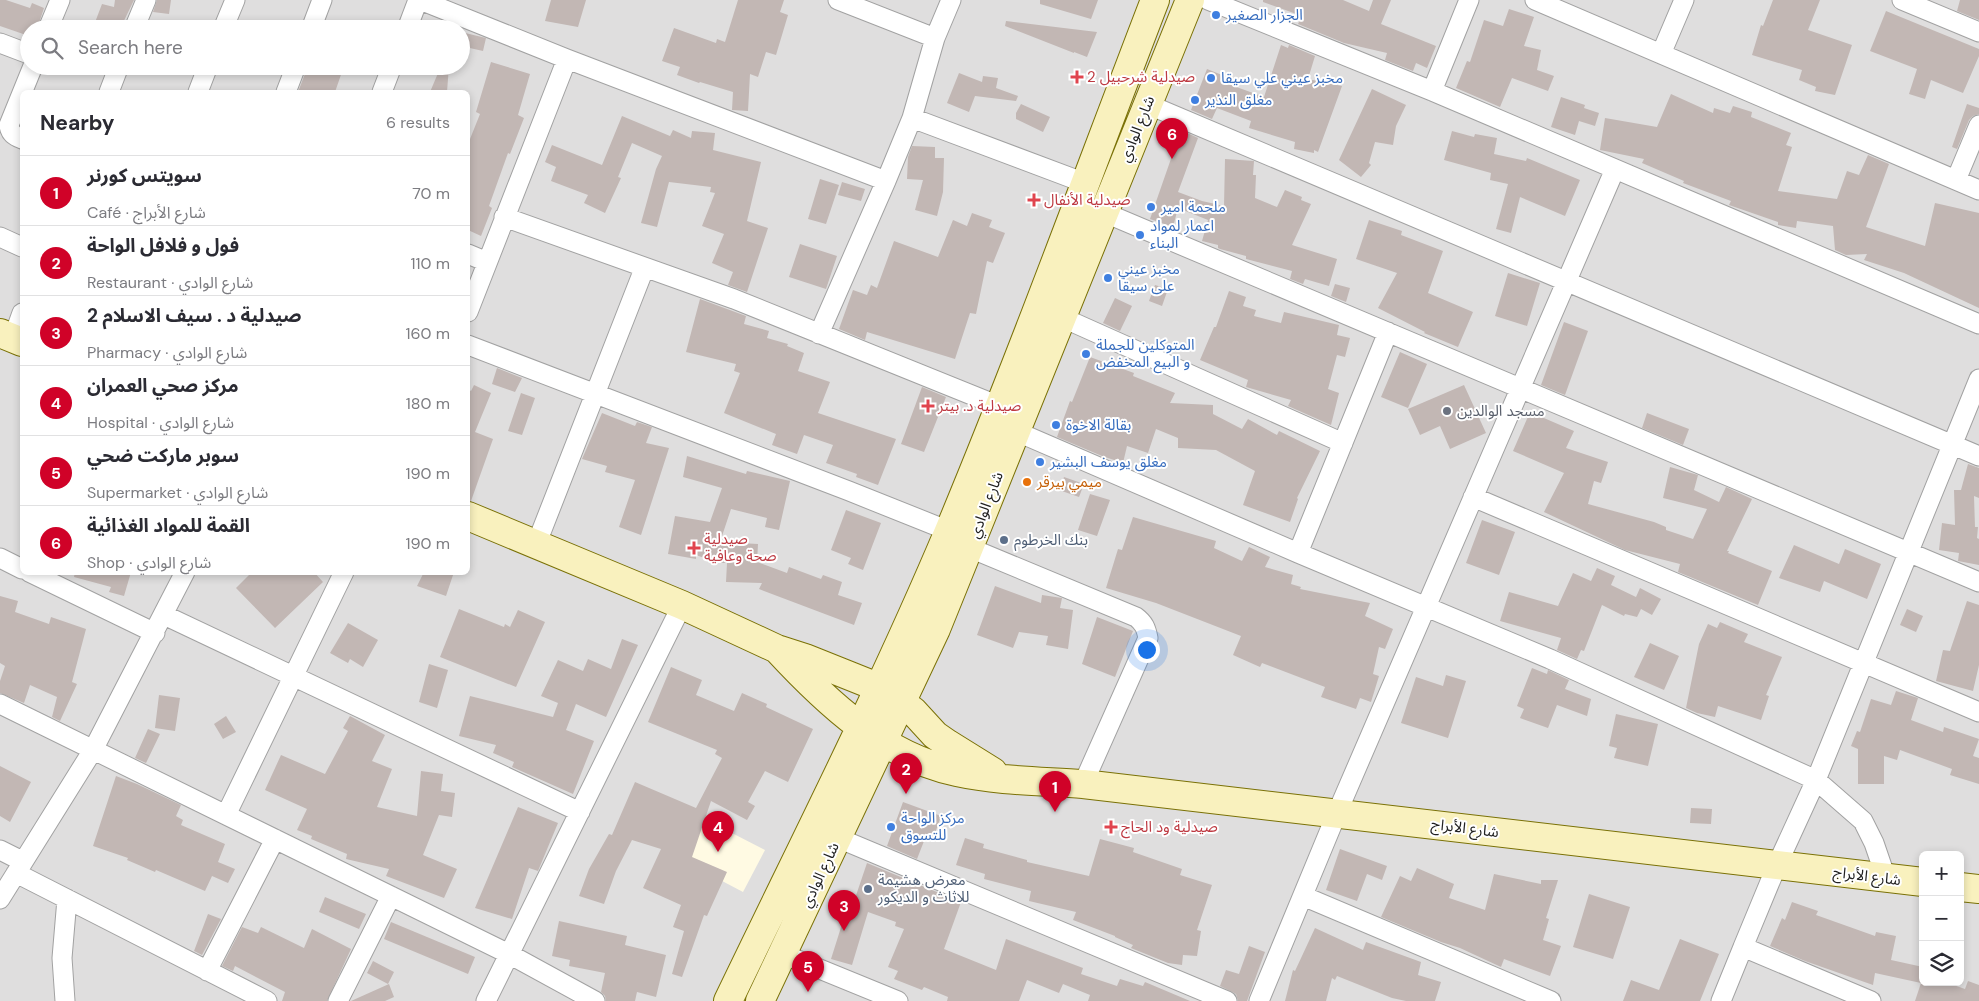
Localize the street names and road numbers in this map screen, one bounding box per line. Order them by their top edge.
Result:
street label: شارع الوادي [1115,93,1161,166]
street label: شارع الوادي [964,469,1010,542]
street label: شارع الأبراج [1430,814,1500,844]
street label: شارع الوادي [796,839,846,912]
street label: شارع الأبراج [1832,862,1902,892]

